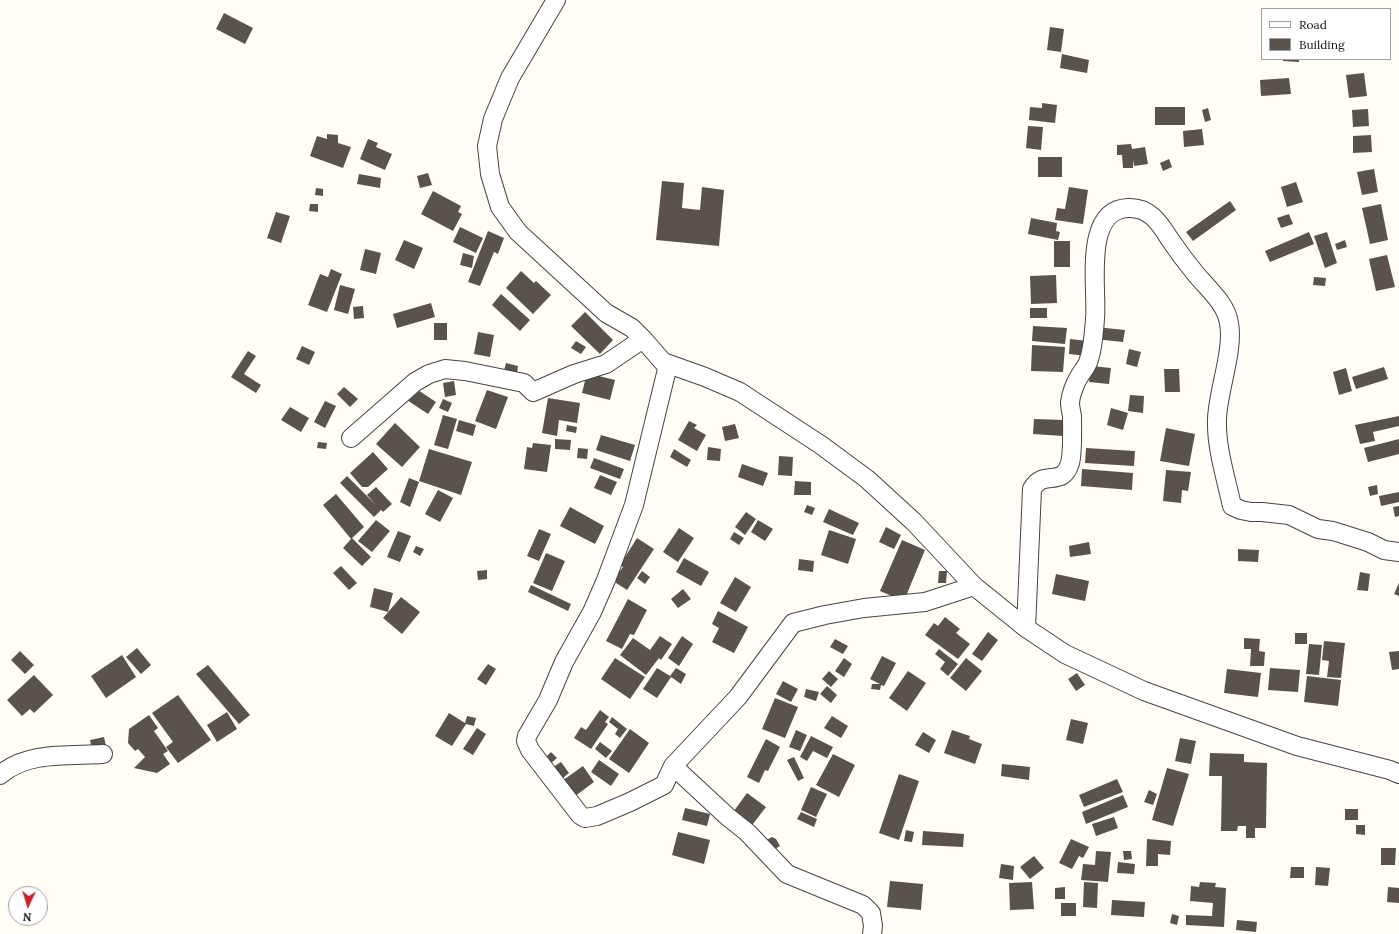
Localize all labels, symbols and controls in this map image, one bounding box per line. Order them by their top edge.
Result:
legend [1261,8,1391,60]
text: Road [1299,17,1327,32]
text: Building [1299,37,1345,52]
north arrow [8,886,48,926]
text: N [23,910,32,924]

